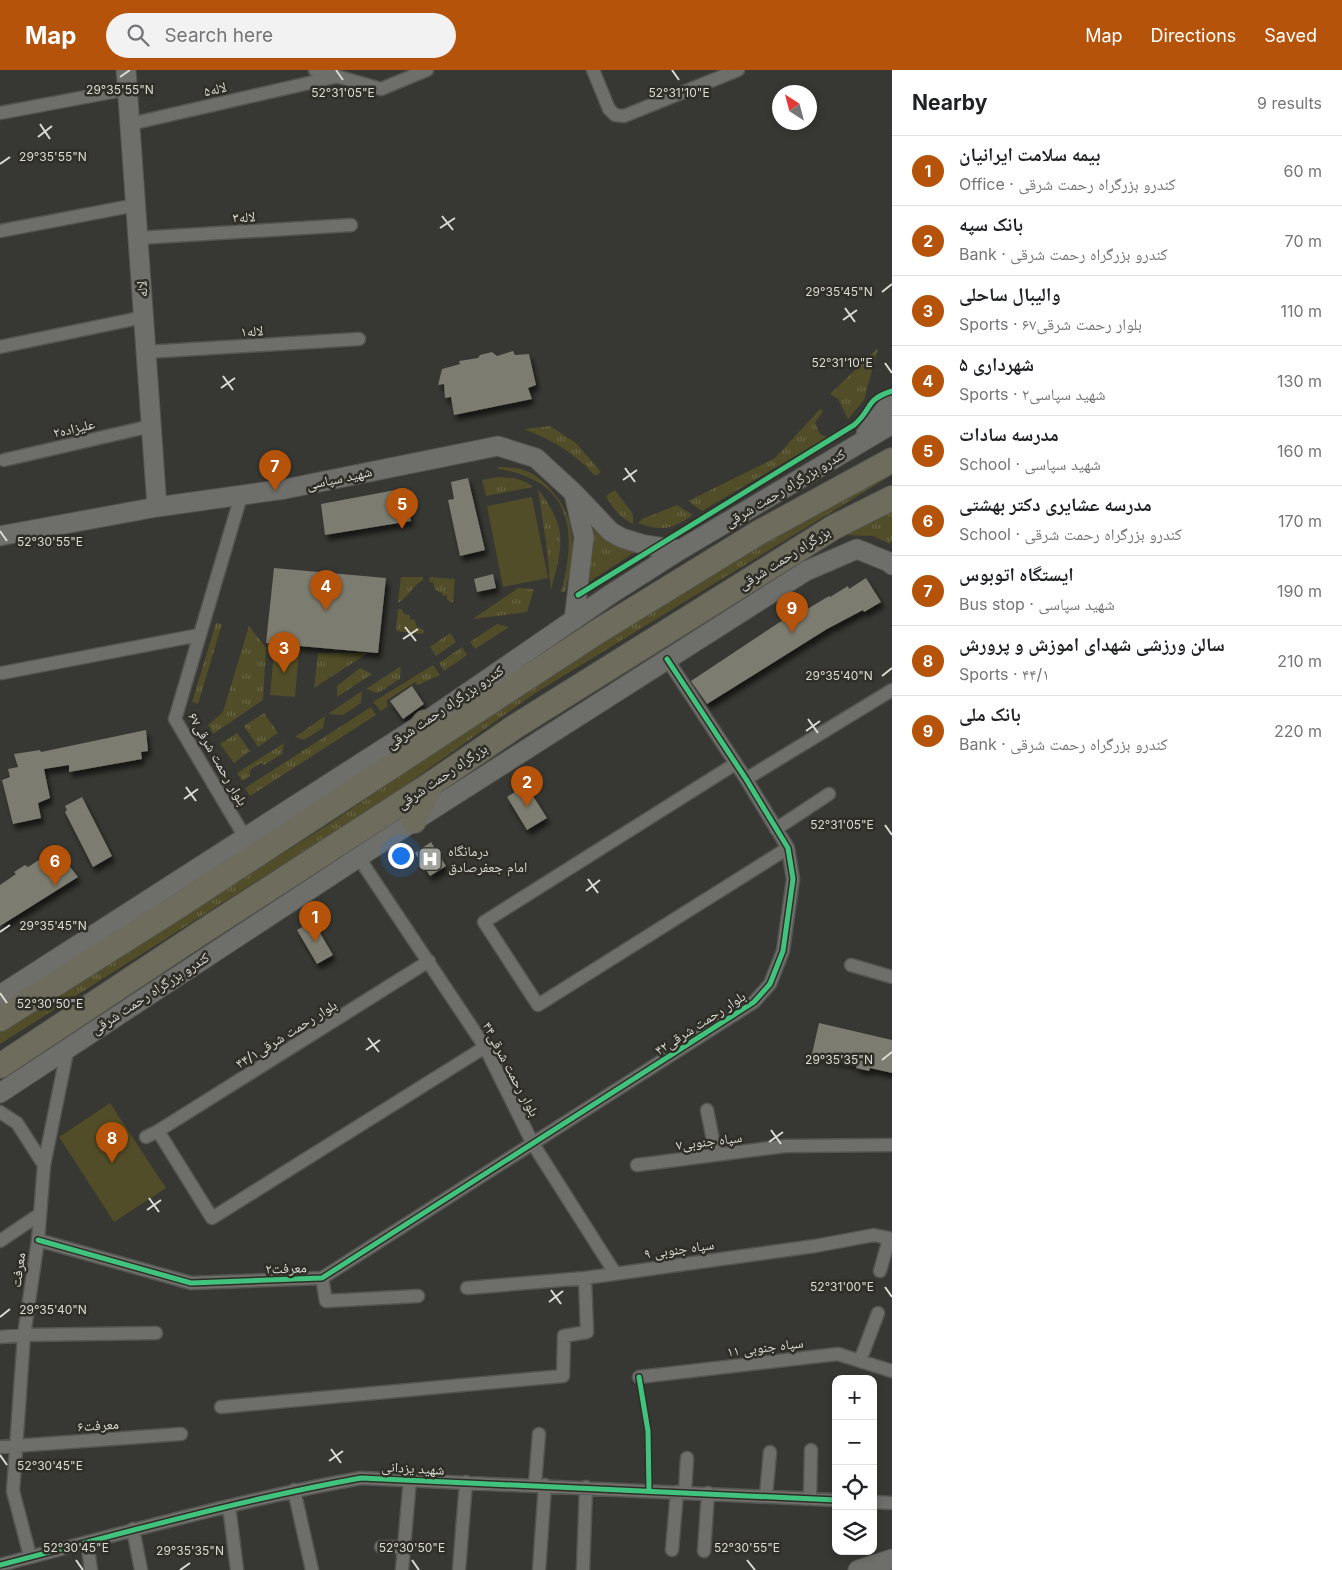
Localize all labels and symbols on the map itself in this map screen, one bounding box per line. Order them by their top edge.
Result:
street label: لاله۵ [202,78,228,99]
text: 29°35'55"N [86,82,154,97]
text: 52°31'05"E [311,85,375,100]
text: 52°31'10"E [648,85,710,100]
north arrow [772,85,817,130]
text: 29°35'55"N [19,149,87,164]
street label: ۳لاله [232,207,256,226]
street label: لاله [132,280,151,298]
text: 29°35'45"N [805,284,873,299]
street label: ۱لاله [240,321,264,340]
text: 52°31'10"E [811,355,873,370]
street label: علیزاده۲ [51,414,97,442]
street label: کندرو بزرگراه رحمت شرقی [721,445,849,531]
pin: 7 [259,450,291,491]
street label: شهید سپاسی [304,462,374,494]
pin: 5 [386,488,418,529]
street label: بزرگراه رحمت شرقی [735,522,833,594]
text: 52°30'55"E [17,534,83,549]
pin: 4 [310,570,342,611]
pin: 9 [776,592,808,633]
pin: 3 [268,632,300,673]
street label: کندرو بزرگراه رحمت شرقی [383,661,507,753]
text: 29°35'40"N [805,668,873,683]
street label: بلوار رحمت شرقی۶۷ [184,709,252,809]
street label: بزرگراه رحمت شرقی [393,739,491,813]
pin: 2 [511,766,543,807]
text: 52°31'05"E [810,817,874,832]
place label: درمانگاه امام جعفرصادق [448,842,527,877]
your location [388,843,414,869]
pin: 6 [39,845,71,886]
hospital icon: درمانگاه امام جعفرصادق [417,846,443,872]
pin: 1 [299,901,331,942]
text: 29°35'45"N [19,918,87,933]
street label: کندرو بزرگراه رحمت شرقی [87,948,213,1038]
street label: بلوار رحمت شرقی۴۲ [651,987,749,1059]
street label: بلوار رحمت شرقی۴۴/۱ [232,995,340,1072]
text: 52°30'50"E [17,996,83,1011]
street label: ۴۴بلوار رحمت شرقی [478,1018,544,1120]
text: 29°35'35"N [805,1052,873,1067]
pin: 8 [96,1122,128,1163]
street label: سپاه جنوبی۷ [675,1128,743,1154]
street label: ۹ سپاه جنوبی [643,1235,715,1263]
street label: معرفت [7,1251,29,1289]
street label: معرفت۲ [265,1258,307,1278]
text: 52°31'00"E [810,1279,874,1294]
text: 29°35'40"N [19,1302,87,1317]
street label: ۱۱ سپاه جنوبی [726,1333,804,1361]
street label: معرفت۶ [77,1415,119,1435]
street label: شهید یزدانی [381,1457,445,1479]
text: 52°30'45"E [17,1458,83,1473]
text: 52°30'45"E [43,1540,109,1555]
text: 52°30'50"E [379,1540,445,1555]
text: 52°30'55"E [714,1540,780,1555]
text: 29°35'35"N [156,1543,224,1558]

